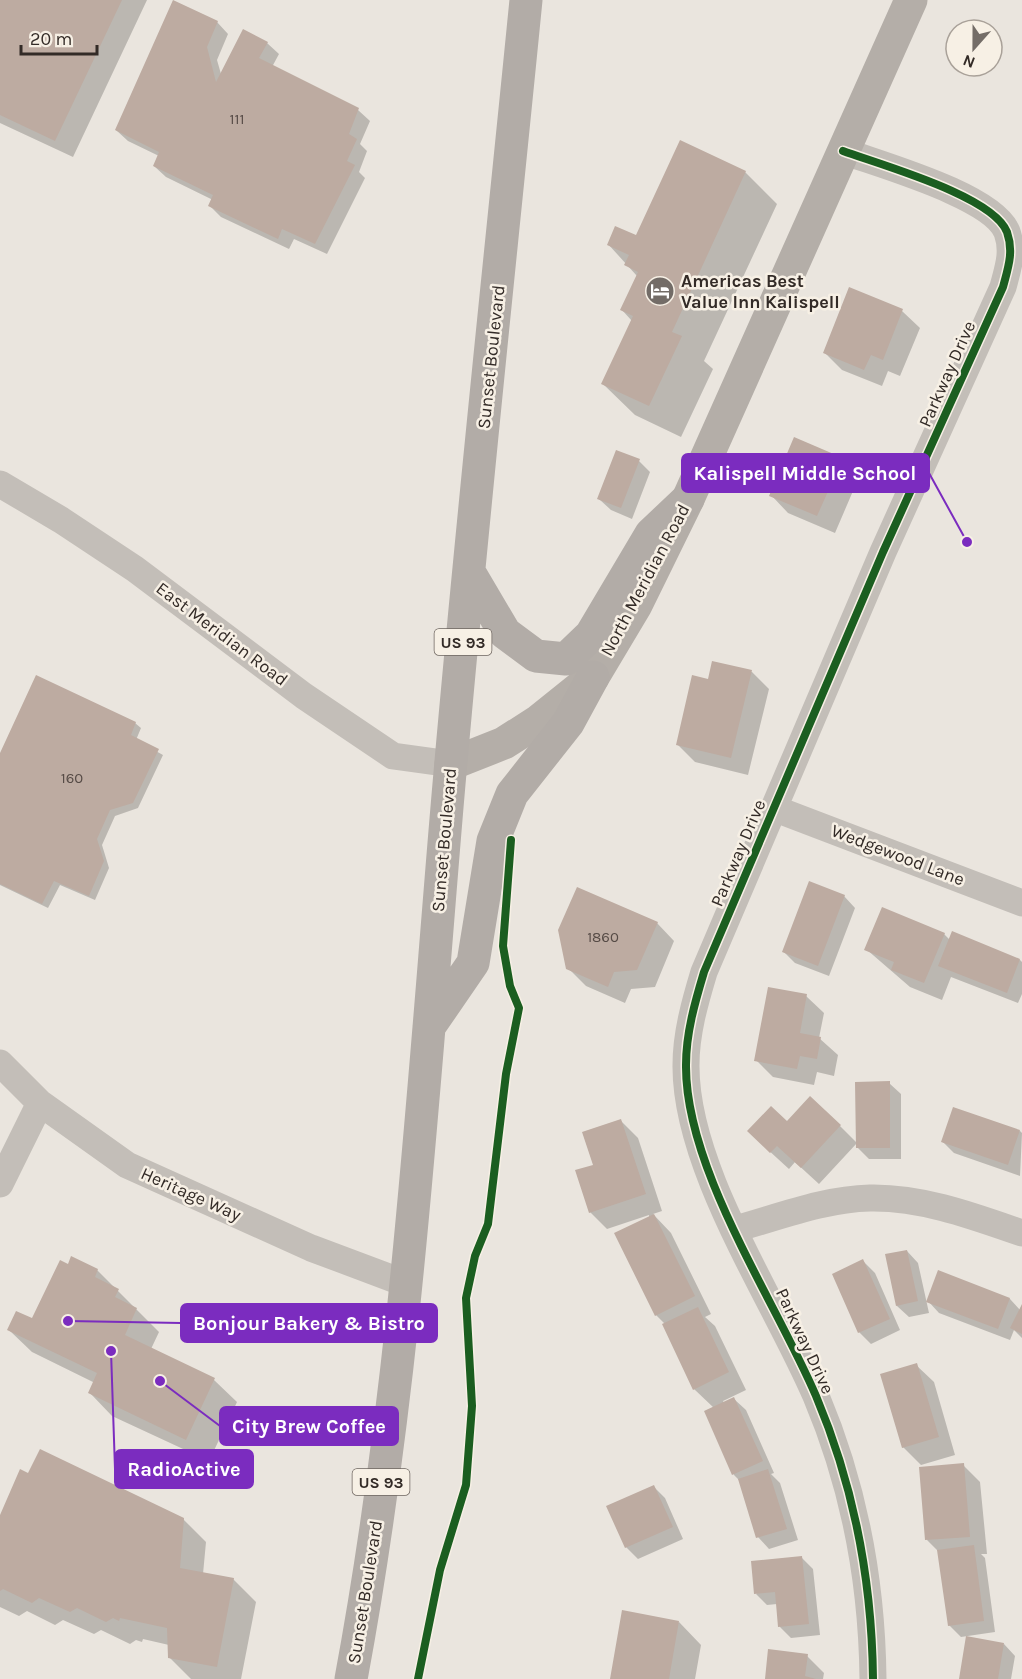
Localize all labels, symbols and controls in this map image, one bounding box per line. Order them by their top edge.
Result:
scale bar [21,18,98,56]
north arrow [944,18,1004,78]
text: 20 m [30,28,72,50]
text: N [960,51,978,72]
house number: 111 [230,110,244,128]
place label: Americas Best Value Inn Kalispell [681,270,840,313]
hotel icon: Americas Best Value Inn Kalispell [644,275,676,307]
street label: Sunset Boulevard [472,284,510,430]
street label: Parkway Drive [914,317,980,431]
callout: Kalispell Middle School [682,454,929,492]
text: Kalispell Middle School [694,462,916,485]
street label: North Meridian Road [596,500,694,660]
street label: East Meridian Road [152,577,292,691]
road number: US 93 [434,629,492,655]
street label: Sunset Boulevard [427,767,461,913]
house number: 160 [61,769,83,787]
street label: Parkway Drive [706,796,770,910]
street label: Wedgewood Lane [828,819,968,891]
house number: 1860 [587,928,619,946]
street label: Heritage Way [138,1162,245,1226]
street label: Parkway Drive [771,1285,839,1397]
callout: Bonjour Bakery & Bistro [181,1304,437,1342]
text: Bonjour Bakery & Bistro [193,1312,425,1335]
callout: City Brew Coffee [220,1407,398,1445]
text: City Brew Coffee [232,1415,386,1438]
callout: RadioActive [115,1450,253,1488]
text: RadioActive [127,1458,241,1481]
road number: US 93 [352,1469,410,1495]
street label: Sunset Boulevard [343,1519,387,1665]

